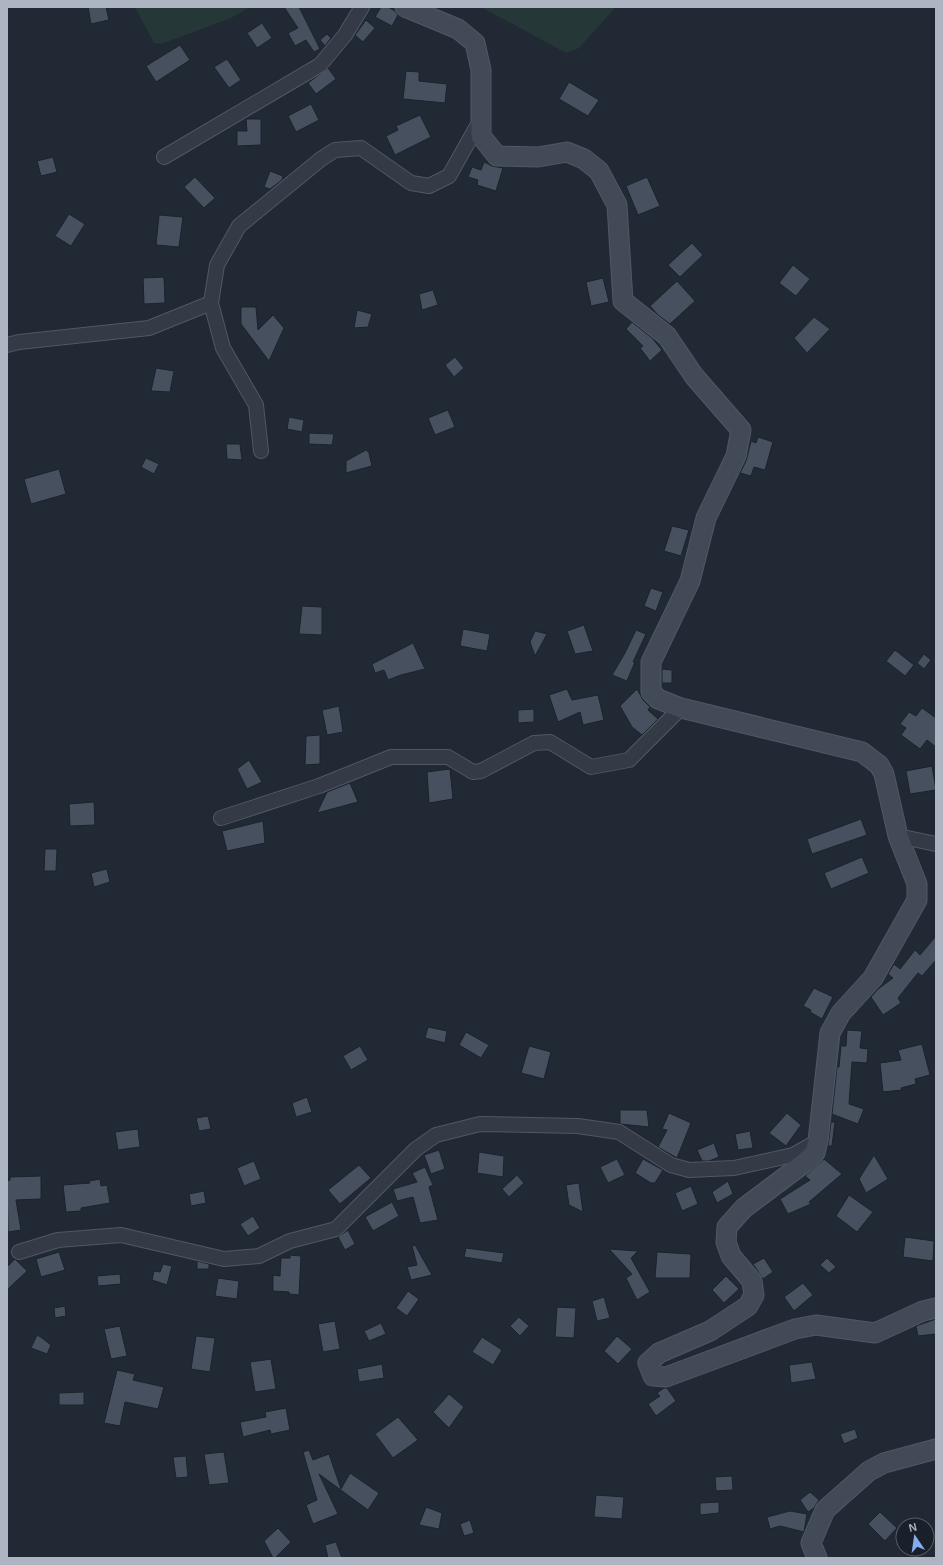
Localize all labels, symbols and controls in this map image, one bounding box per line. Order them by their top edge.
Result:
north arrow [895,1517,935,1557]
text: N [908,1521,918,1534]

